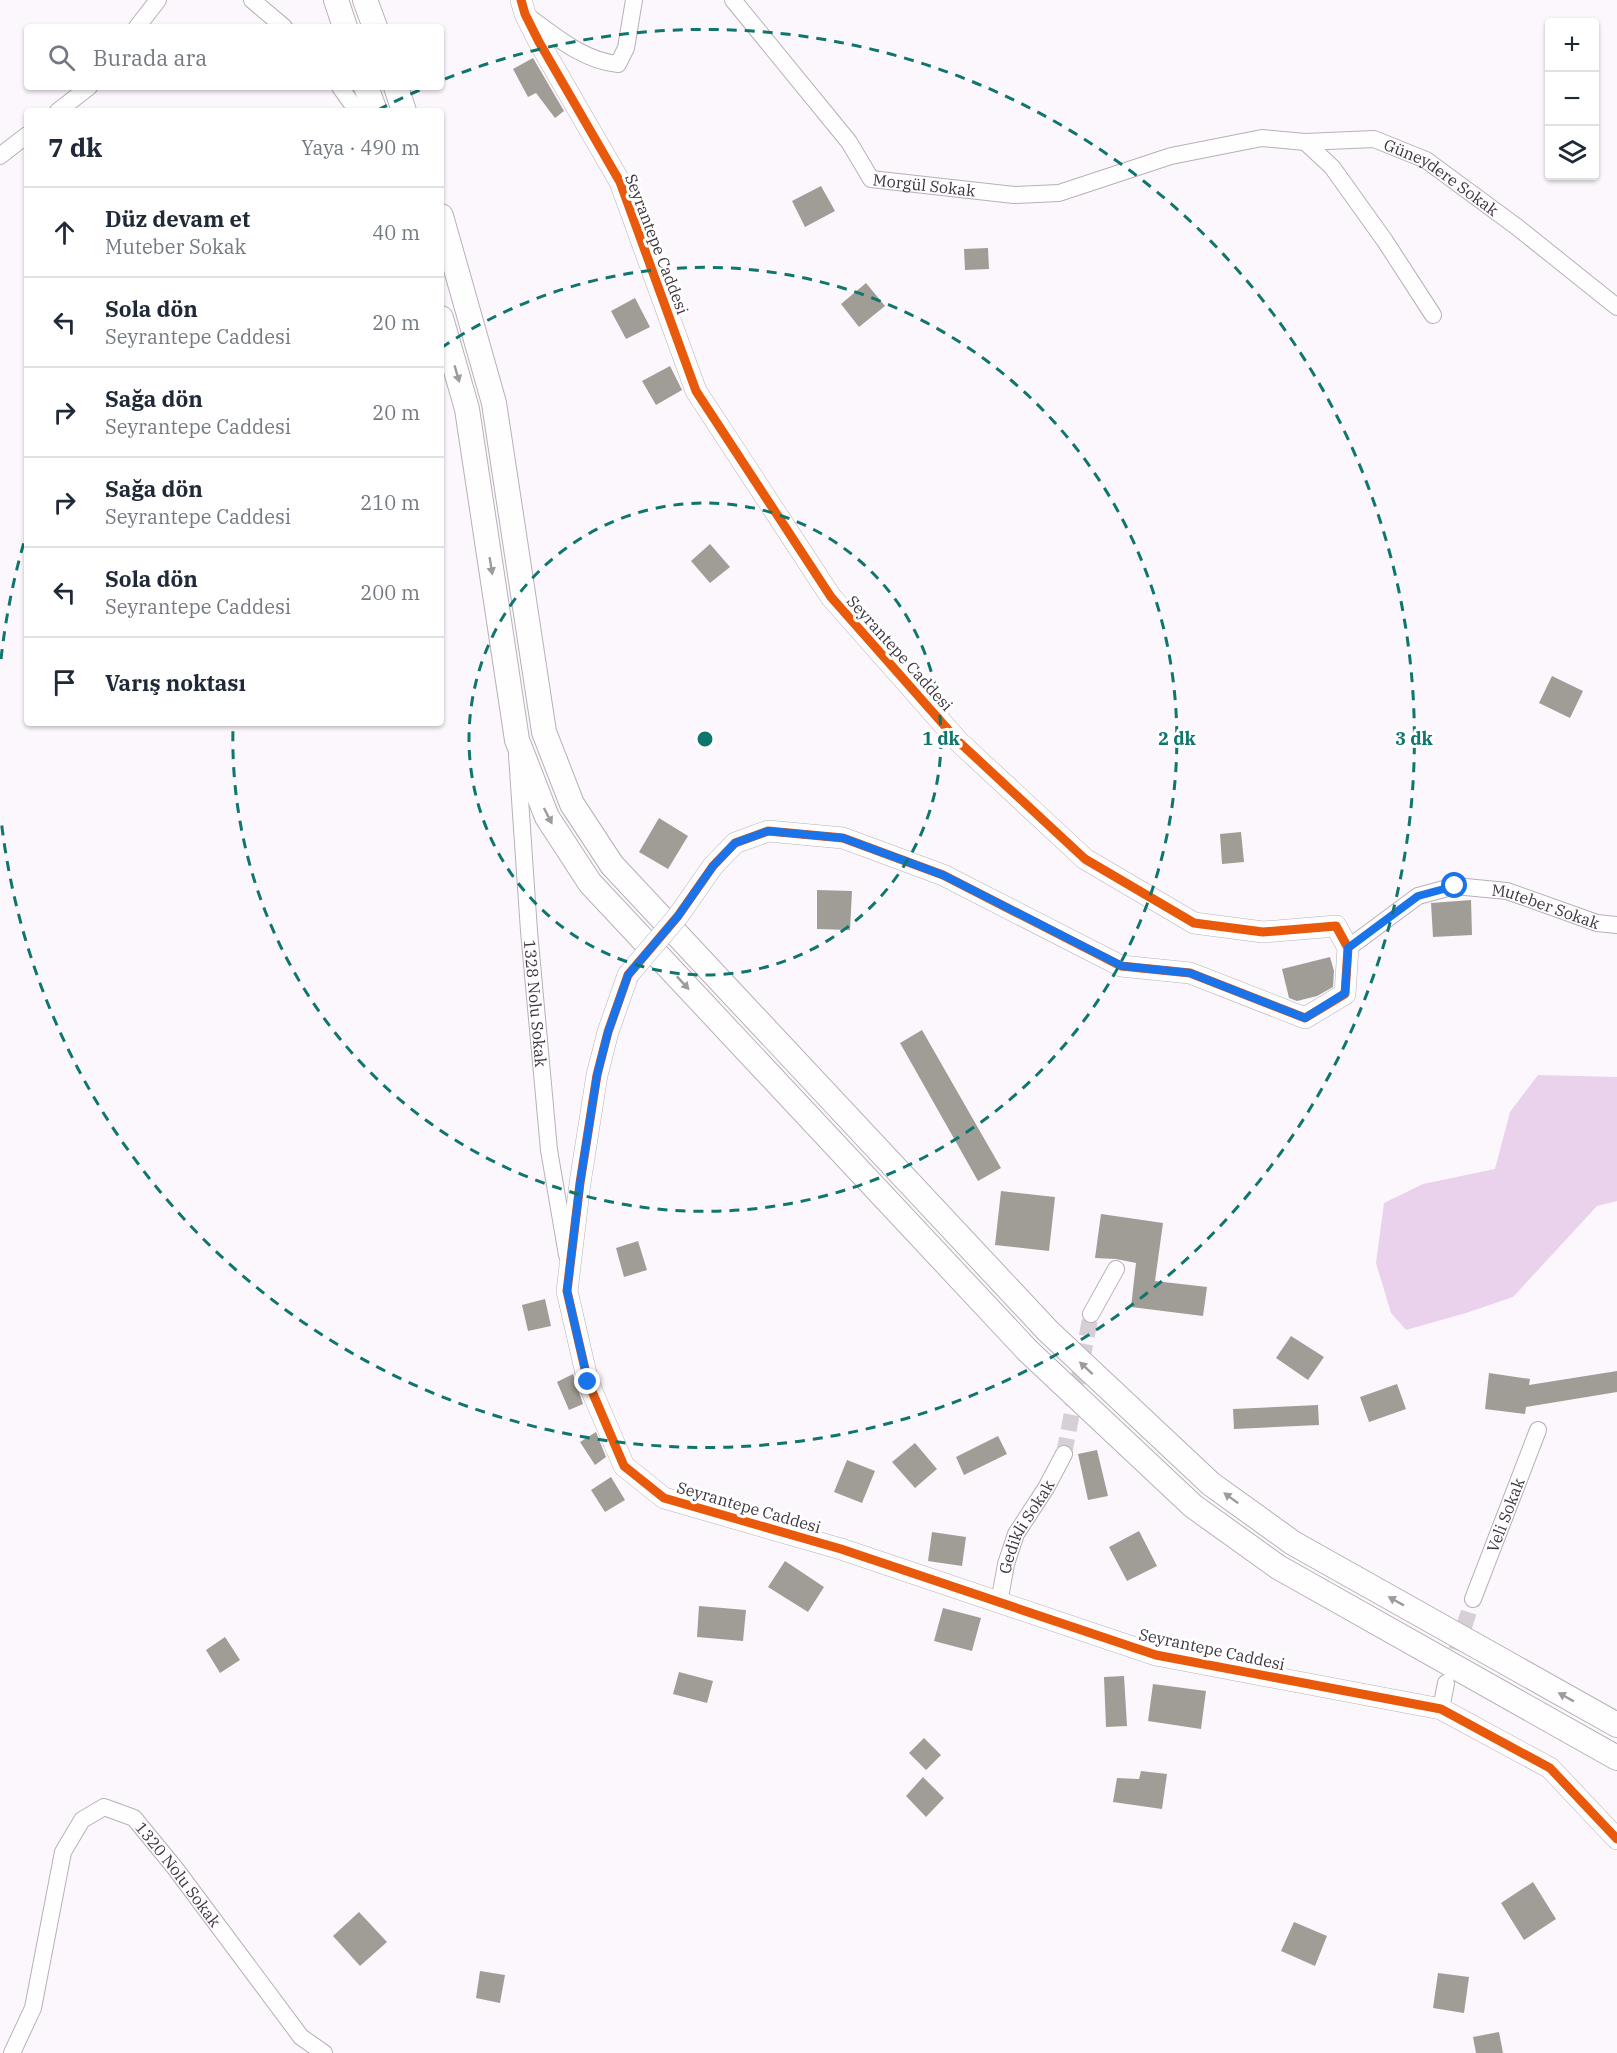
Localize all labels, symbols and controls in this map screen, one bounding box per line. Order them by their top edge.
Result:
map controls [1545,18,1599,180]
button: + [1545,18,1599,72]
search box [24,24,444,90]
icon: search [45,41,78,74]
text: Burada ara [93,43,207,72]
button: − [1545,72,1599,126]
button: layers [1545,126,1599,180]
text: 7 dk [48,130,102,164]
text: Yaya · 490 m [301,134,420,161]
street label: Güneydere Sokak [1381,134,1503,220]
street label: Morgül Sokak [872,169,977,201]
street label: Seyrantepe Caddesi [621,171,693,317]
text: Düz devam et [105,204,250,233]
icon: ahead [48,216,81,249]
text: 40 m [372,219,420,246]
text: Muteber Sokak [105,233,246,260]
text: Sola dön [105,294,198,323]
icon: left [48,306,81,339]
text: 20 m [372,309,420,336]
text: Seyrantepe Caddesi [105,323,291,350]
one-way arrow [453,366,462,384]
text: Sağa dön [105,384,203,413]
icon: right [48,396,81,429]
text: 20 m [372,399,420,426]
text: Seyrantepe Caddesi [105,413,291,440]
text: Sağa dön [105,474,203,503]
icon: right [48,486,81,519]
text: 210 m [360,489,420,516]
text: Seyrantepe Caddesi [105,503,291,530]
one-way arrow [486,557,495,576]
text: Sola dön [105,564,198,593]
icon: left [48,576,81,609]
text: 200 m [360,579,420,606]
street label: Seyrantepe Caddesi [843,591,957,715]
text: Seyrantepe Caddesi [105,593,291,620]
icon: arrive [48,666,81,699]
text: Varış noktası [105,668,246,697]
text: 1 dk [922,727,961,750]
text: 2 dk [1158,727,1197,750]
text: 3 dk [1395,727,1434,750]
centre of rings [695,729,715,749]
one-way arrow [542,807,552,825]
route start [1441,872,1467,898]
street label: Muteber Sokak [1491,880,1603,933]
street label: 1328 Nolu Sokak [520,939,551,1069]
one-way arrow [676,976,690,990]
one-way arrow [1080,1361,1094,1375]
route end [574,1368,600,1394]
street label: Veli Sokak [1482,1474,1529,1555]
street label: Gedikli Sokak [994,1476,1059,1575]
street label: Seyrantepe Caddesi [675,1477,823,1537]
one-way arrow [1223,1492,1239,1504]
one-way arrow [1387,1596,1404,1606]
street label: Seyrantepe Caddesi [1137,1624,1287,1674]
one-way arrow [1557,1692,1574,1702]
street label: 1320 Nolu Sokak [131,1818,226,1931]

